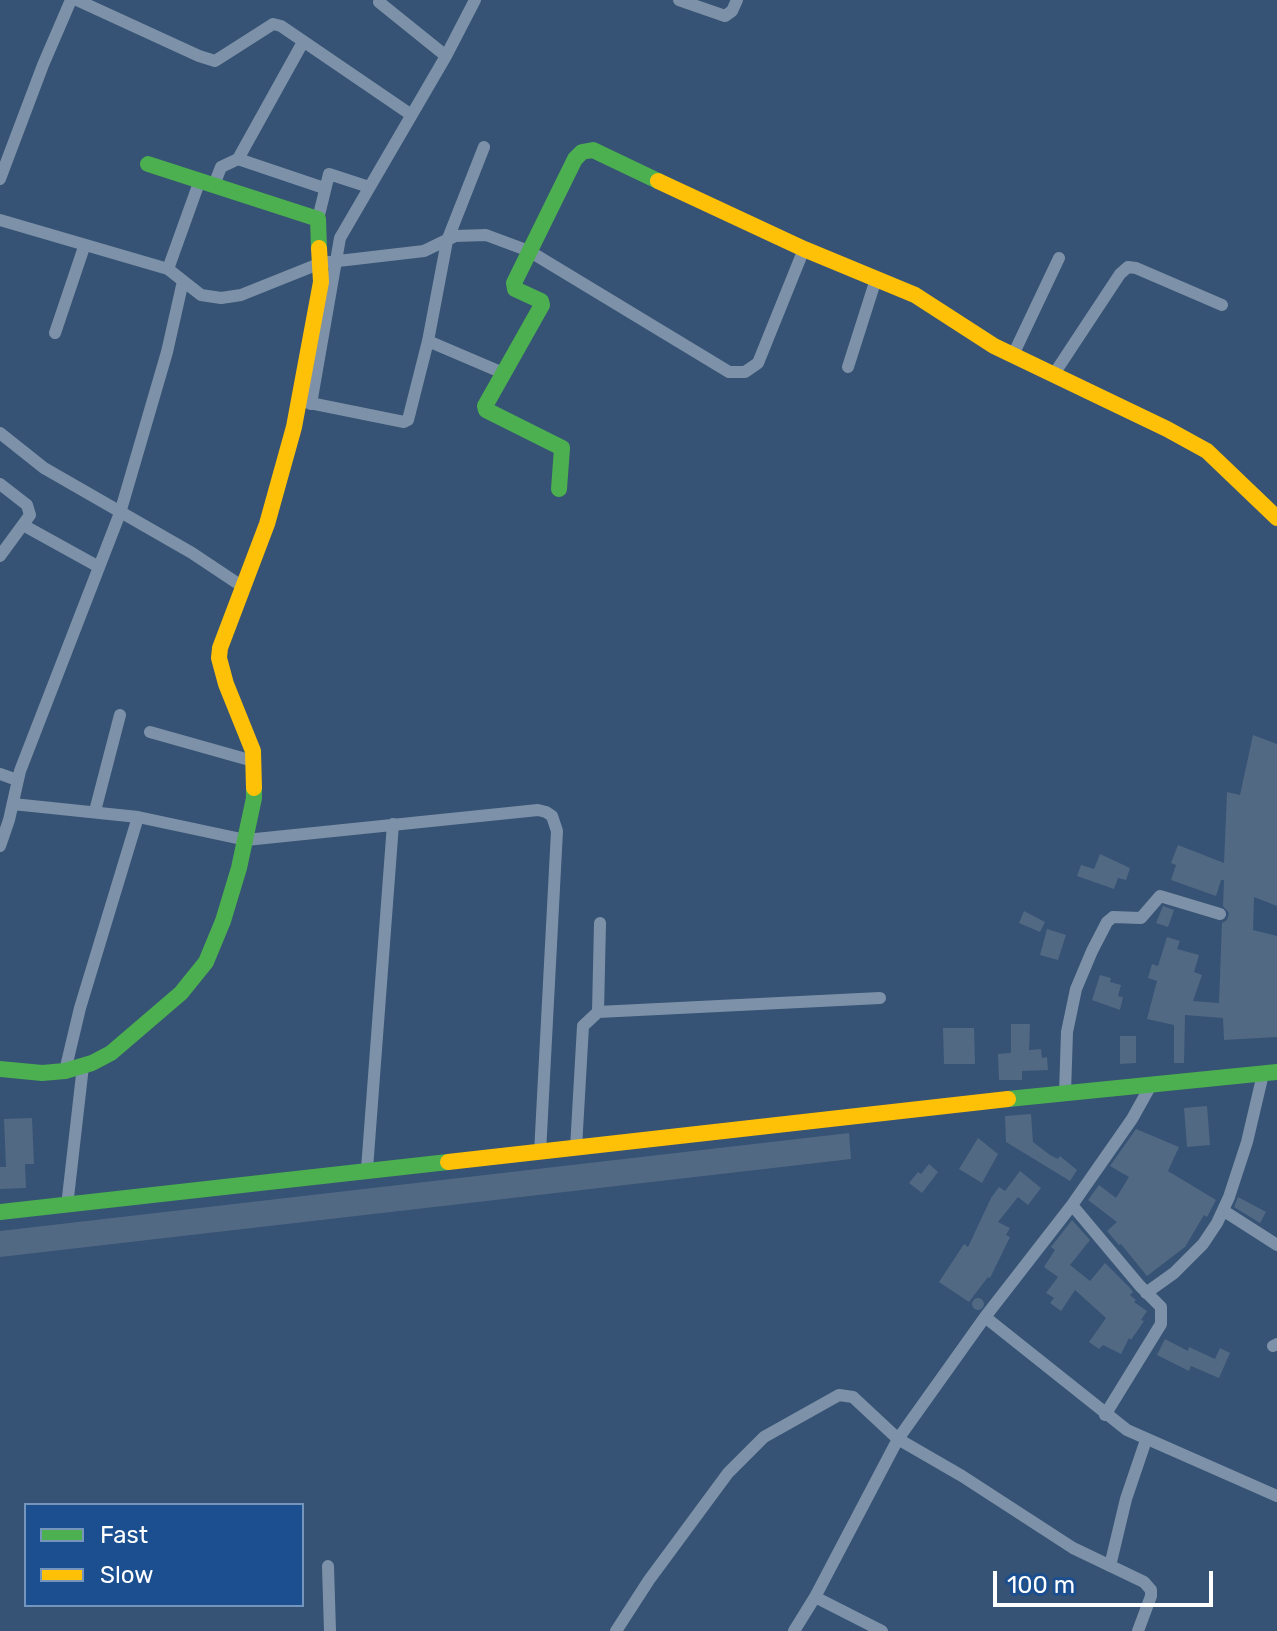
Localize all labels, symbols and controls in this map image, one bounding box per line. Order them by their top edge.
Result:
legend [24,1503,304,1607]
text: Fast [100,1521,148,1549]
scale bar [997,1555,1217,1605]
text: Slow [100,1561,153,1589]
text: 100 m [1007,1571,1075,1599]

